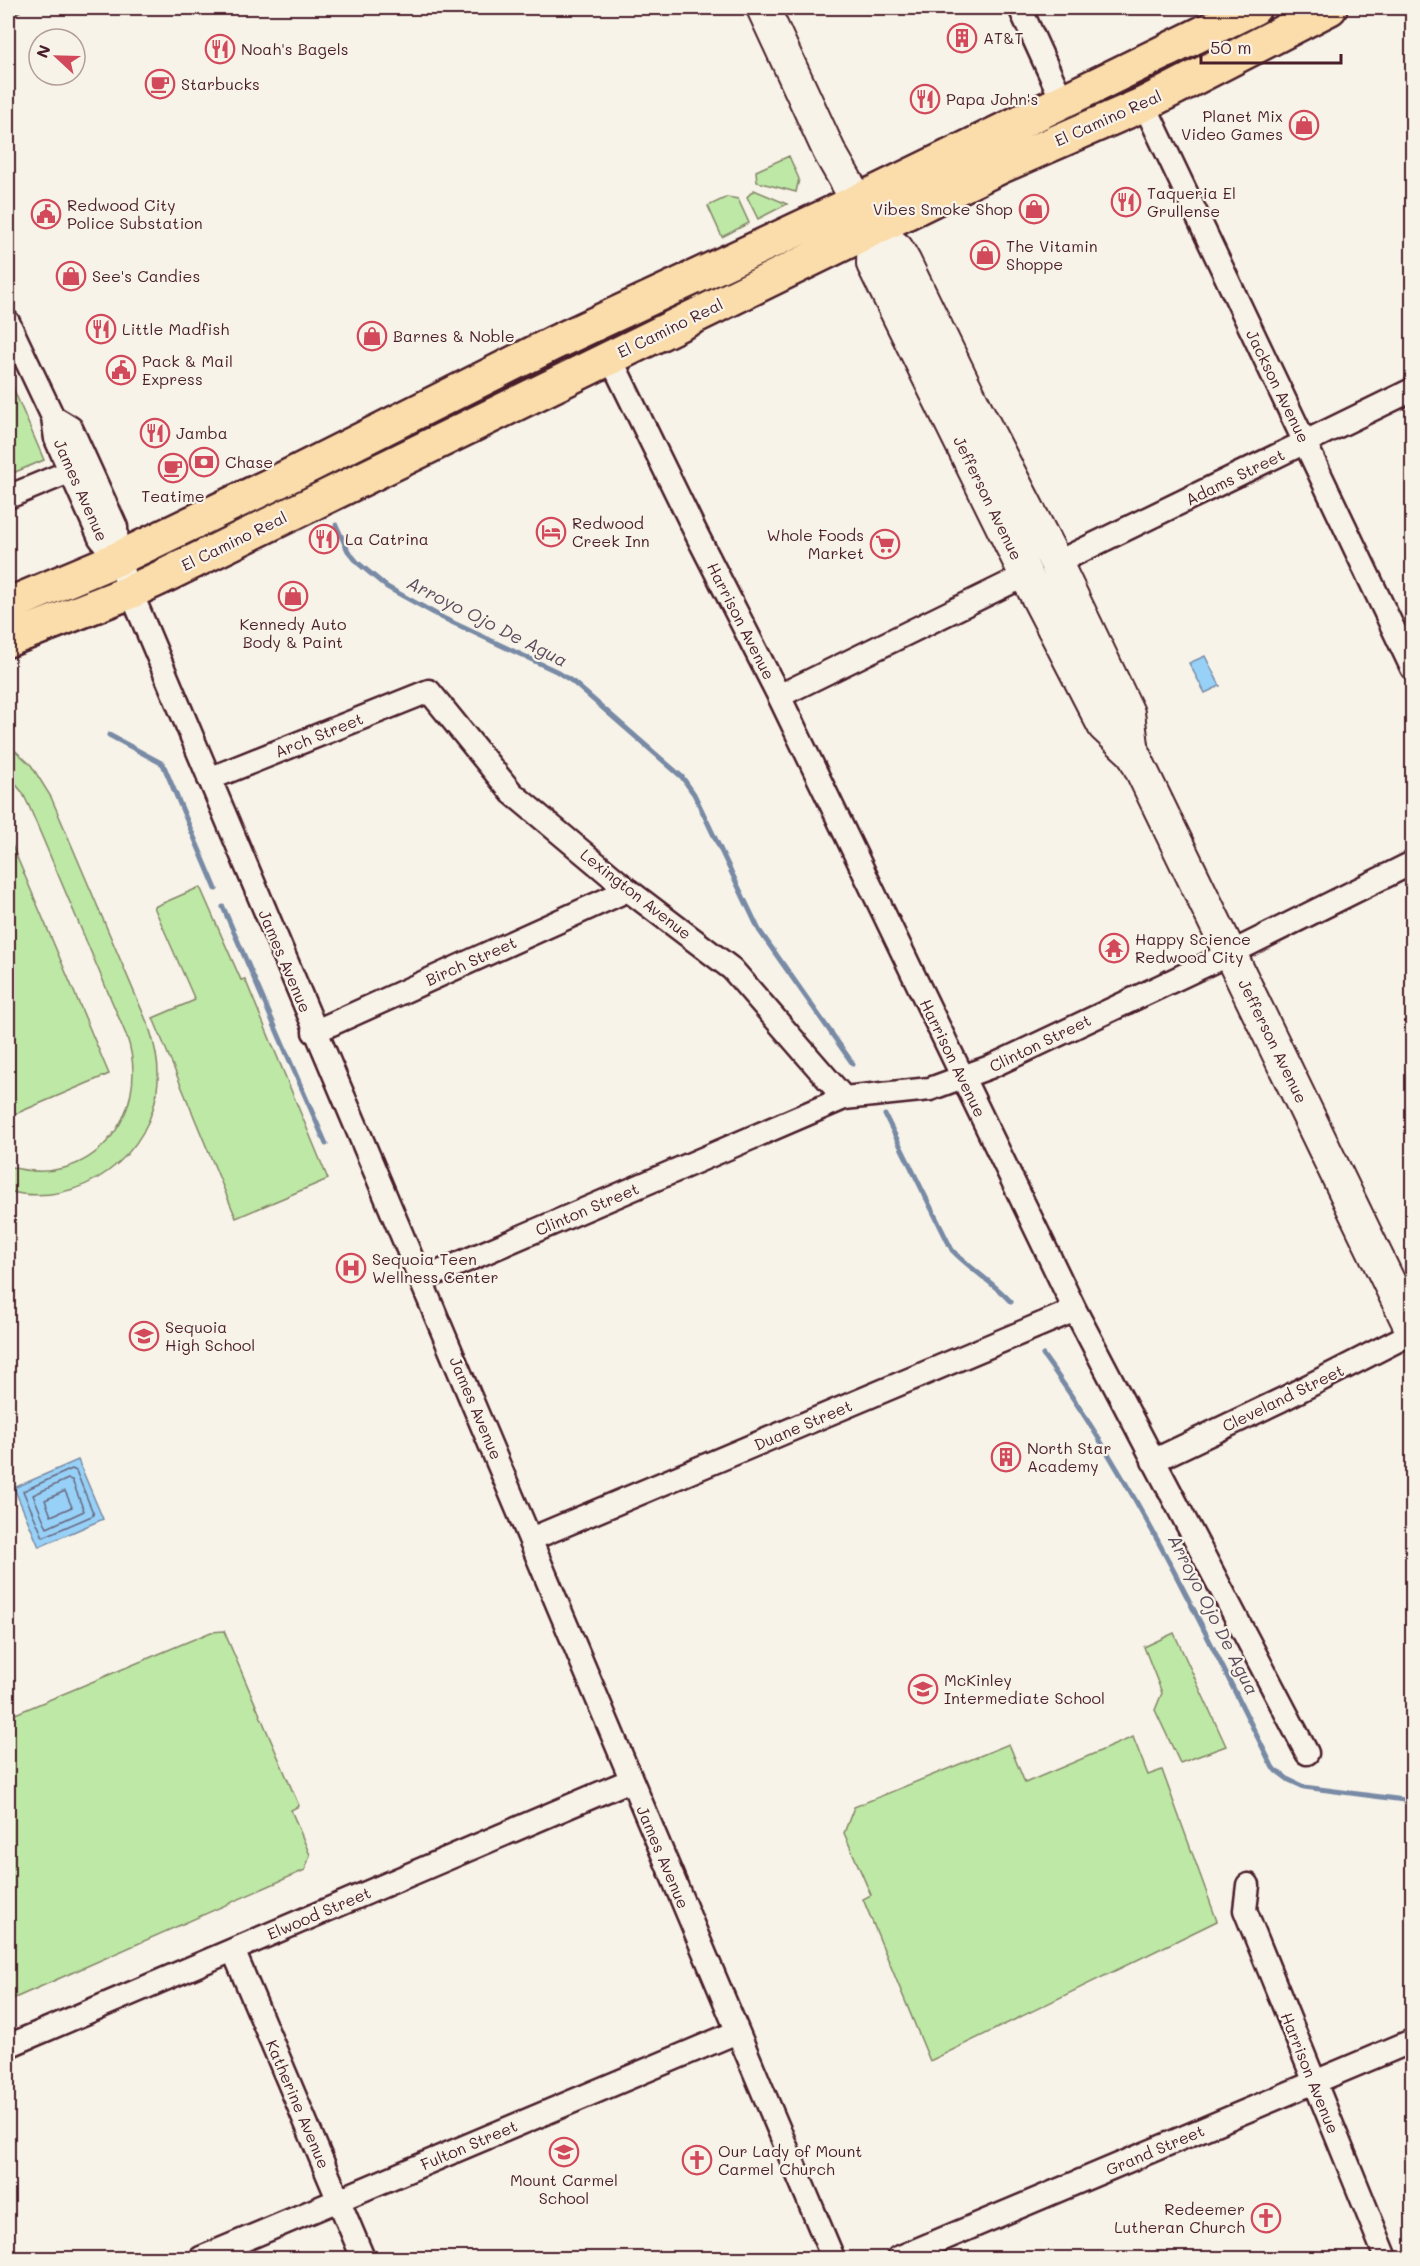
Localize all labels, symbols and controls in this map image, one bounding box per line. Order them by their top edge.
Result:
building icon: AT&T [946,22,978,54]
north arrow [27,27,87,87]
place label: AT&T [983,27,1024,48]
scale bar [1201,27,1340,65]
restaurant icon: Noah's Bagels [204,33,236,65]
text: 50 m [1210,35,1252,59]
place label: Noah's Bagels [241,38,349,59]
text: N [31,42,55,61]
cafe icon: Starbucks [144,68,176,100]
place label: Starbucks [181,73,260,94]
restaurant icon: Papa John's [909,83,941,115]
street label: El Camino Real [1051,85,1165,151]
place label: Papa John's [946,88,1038,109]
place label: Planet Mix Video Games [1181,105,1283,144]
shop icon: Planet Mix Video Games [1288,109,1320,141]
place label: Taqueria El Grullense [1147,182,1236,221]
restaurant icon: Taqueria El Grullense [1110,186,1142,218]
shop icon: Vibes Smoke Shop [1018,193,1050,225]
place label: Redwood City Police Substation [67,194,203,233]
public building icon: Redwood City Police Substation [30,198,62,230]
place label: Vibes Smoke Shop [873,198,1013,219]
place label: The Vitamin Shoppe [1006,235,1098,274]
shop icon: The Vitamin Shoppe [969,239,1001,271]
shop icon: See's Candies [55,260,87,292]
place label: See's Candies [92,265,200,286]
street label: El Camino Real [614,293,726,362]
restaurant icon: Little Madfish [85,313,117,345]
place label: Little Madfish [122,318,229,339]
shop icon: Barnes & Noble [356,320,388,352]
place label: Barnes & Noble [393,325,515,346]
street label: Jackson Avenue [1242,326,1315,446]
place label: Pack & Mail Express [142,350,233,389]
public building icon: Pack & Mail Express [105,354,137,386]
restaurant icon: Jamba [139,417,171,449]
place label: Jamba [176,422,228,443]
street label: Jefferson Avenue [949,432,1028,563]
street label: James Avenue [50,435,113,544]
street label: Adams Street [1182,443,1288,510]
bank icon: Chase [188,446,220,478]
place label: Chase [225,451,273,472]
cafe icon: Teatime [157,452,189,484]
place label: Teatime [141,485,205,506]
street label: El Camino Real [178,506,290,575]
place label: Redwood Creek Inn [572,512,650,551]
hotel icon: Redwood Creek Inn [535,516,567,548]
restaurant icon: La Catrina [308,523,340,555]
place label: Whole Foods Market [767,524,864,563]
place label: La Catrina [345,528,429,549]
supermarket icon: Whole Foods Market [869,528,901,560]
street label: Harrison Avenue [703,559,780,683]
water label: Arroyo Ojo De Agua [403,570,572,672]
shop icon: Kennedy Auto Body & Paint [277,580,309,612]
place label: Kennedy Auto Body & Paint [239,613,347,652]
street label: Arch Street [271,707,366,762]
street label: Lexington Avenue [576,844,696,944]
street label: James Avenue [254,906,317,1015]
place label: Happy Science Redwood City [1135,928,1251,967]
street label: Birch Street [422,931,520,990]
temple icon: Happy Science Redwood City [1098,932,1130,964]
street label: Jefferson Avenue [1234,975,1313,1106]
street label: Harrison Avenue [916,995,991,1120]
street label: Clinton Street [985,1009,1094,1076]
street label: Clinton Street [532,1177,642,1240]
place label: Sequoia Teen Wellness Center [372,1248,499,1287]
hospital icon: Sequoia Teen Wellness Center [335,1252,367,1284]
place label: Sequoia High School [165,1316,255,1355]
school or university icon: Sequoia High School [128,1320,160,1352]
street label: James Avenue [445,1353,508,1462]
street label: Cleveland Street [1219,1359,1347,1436]
street label: Duane Street [751,1394,855,1455]
place label: North Star Academy [1027,1437,1112,1476]
building icon: North Star Academy [990,1441,1022,1473]
water label: Arroyo Ojo De Agua [1163,1530,1265,1699]
place label: McKinley Intermediate School [944,1669,1105,1708]
school or university icon: McKinley Intermediate School [907,1673,939,1705]
street label: James Avenue [632,1802,695,1911]
street label: Elwood Street [264,1881,374,1944]
street label: Harrison Avenue [1277,2009,1344,2137]
street label: Katherine Avenue [262,2036,335,2171]
street label: Fulton Street [417,2115,520,2174]
street label: Grand Street [1102,2119,1207,2180]
school or university icon: Mount Carmel School [548,2136,580,2168]
place label: Our Lady of Mount Carmel Church [718,2140,862,2179]
church icon: Our Lady of Mount Carmel Church [681,2144,713,2176]
place label: Mount Carmel School [510,2169,618,2208]
place label: Redeemer Lutheran Church [1114,2198,1245,2237]
church icon: Redeemer Lutheran Church [1250,2202,1282,2234]

